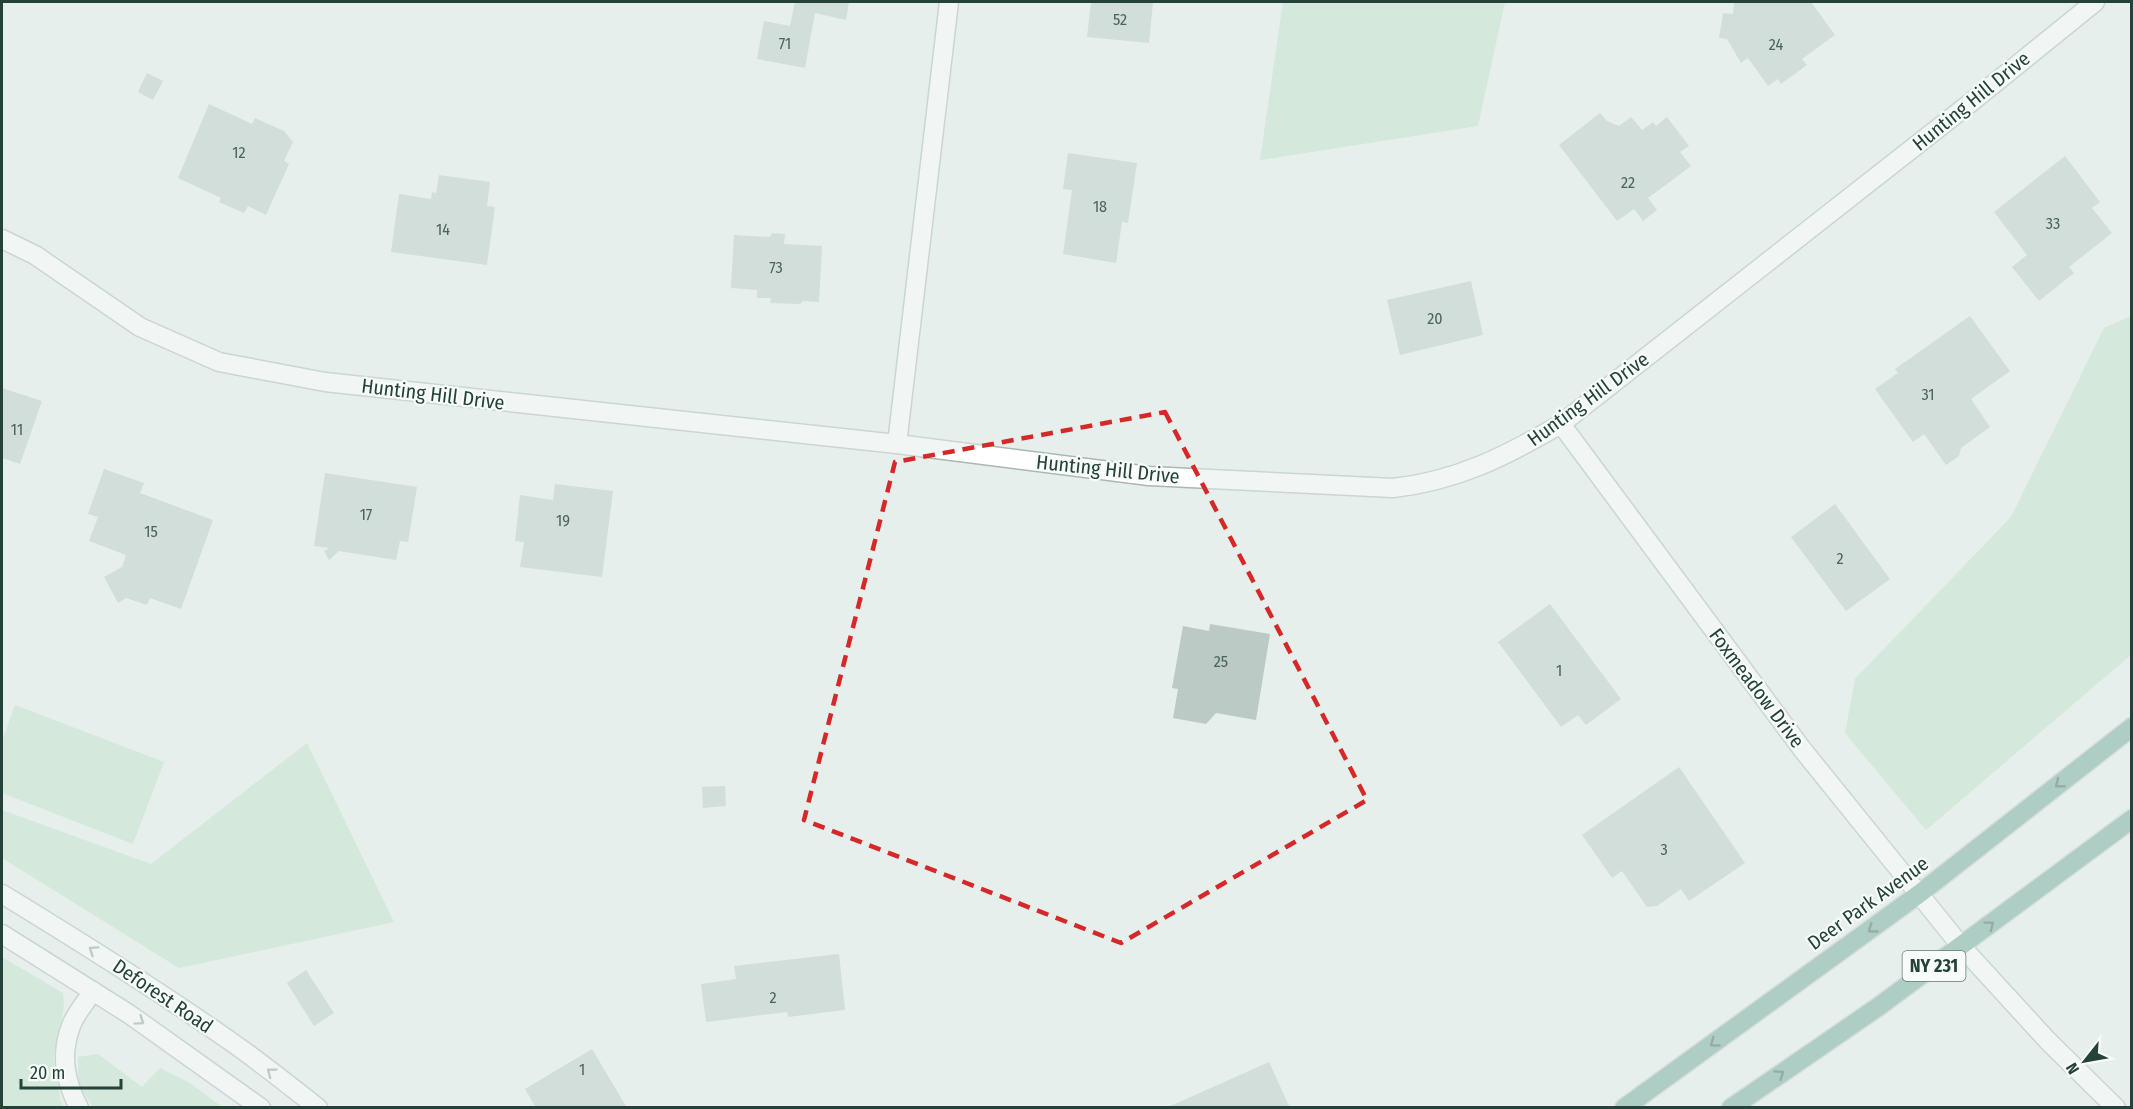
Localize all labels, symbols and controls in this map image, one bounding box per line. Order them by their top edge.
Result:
house number: 52 [1113,10,1127,29]
house number: 71 [779,34,791,53]
house number: 24 [1769,35,1783,54]
street label: Hunting Hill Drive [1907,46,2035,156]
house number: 12 [232,143,246,162]
house number: 22 [1621,173,1635,192]
house number: 18 [1093,197,1107,216]
house number: 33 [2046,214,2060,233]
house number: 14 [436,220,450,239]
house number: 73 [769,258,783,277]
house number: 20 [1427,309,1443,328]
street label: Hunting Hill Drive [1523,347,1653,451]
street label: Hunting Hill Drive [360,373,506,415]
house number: 31 [1921,385,1935,404]
house number: 11 [11,420,23,439]
street label: Hunting Hill Drive [1035,450,1181,488]
house number: 17 [360,505,373,524]
house number: 19 [556,511,570,530]
house number: 15 [144,522,158,541]
house number: 2 [1836,549,1844,568]
street label: Foxmeadow Drive [1704,624,1810,752]
house number: 25 [1214,652,1228,671]
house number: 1 [1556,661,1562,680]
one-way arrow [2055,776,2066,787]
house number: 3 [1660,840,1668,859]
street label: Deer Park Avenue [1803,851,1933,955]
one-way arrow [1867,921,1878,932]
one-way arrow [1983,921,1994,932]
one-way arrow [89,946,100,957]
road number: NY 231 [1902,951,1966,981]
street label: Deforest Road [108,954,218,1038]
house number: 2 [769,988,777,1007]
one-way arrow [133,1014,144,1025]
north arrow [2055,1031,2115,1091]
one-way arrow [1709,1036,1720,1047]
scale bar [21,1052,122,1090]
text: N [2062,1059,2083,1077]
house number: 1 [579,1060,585,1079]
text: 20 m [30,1062,65,1084]
one-way arrow [267,1069,278,1080]
one-way arrow [1773,1070,1784,1081]

